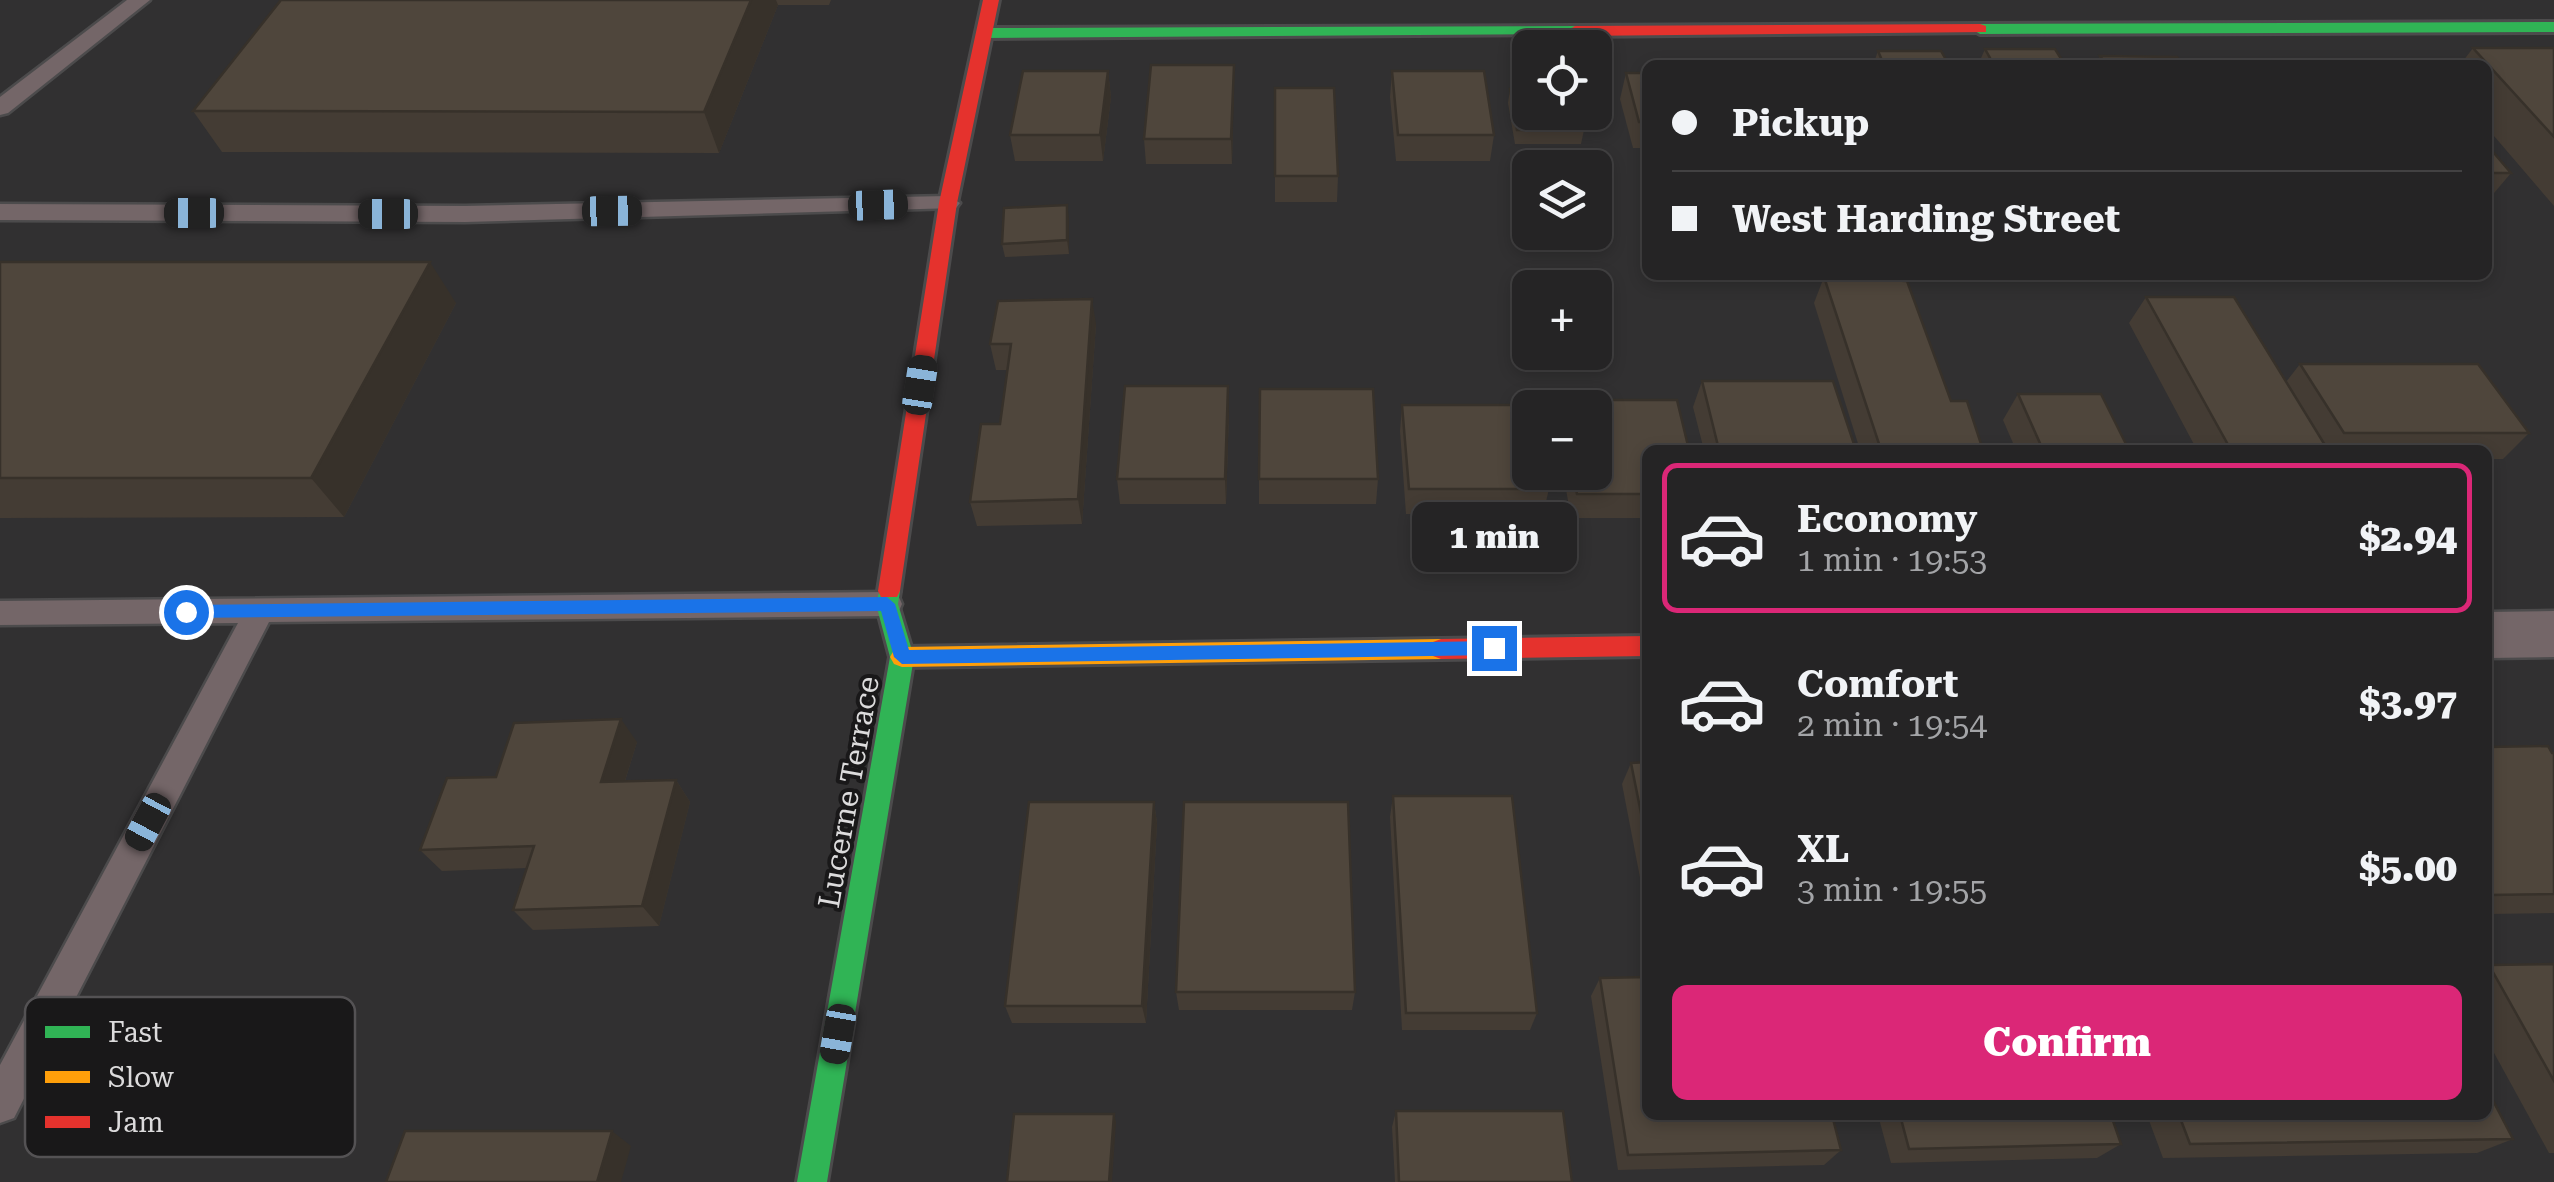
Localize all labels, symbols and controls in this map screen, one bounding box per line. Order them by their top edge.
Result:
map controls [1512,30,1612,490]
button: locate [1512,30,1612,130]
text: Pickup [1732,101,1869,145]
button: layers [1512,150,1612,250]
car [847,189,909,221]
car [582,195,642,227]
text: West Harding Street [1732,197,2120,241]
car [164,198,224,228]
car [358,199,418,229]
button: + [1512,270,1612,370]
car [900,353,940,417]
button: − [1512,390,1612,490]
icon: car [1677,493,1767,583]
text: Economy [1797,497,1977,541]
callout: 1 min [1412,503,1576,573]
text: $2.94 [2359,516,2457,560]
text: 1 min [1450,518,1539,556]
text: 1 min · 19:53 [1797,541,1987,579]
route start [164,590,209,635]
route end [1472,626,1517,671]
icon: car [1677,658,1767,748]
text: Comfort [1797,662,1958,706]
street label: Lucerne Terrace [811,673,886,910]
text: $3.97 [2359,681,2457,725]
text: 2 min · 19:54 [1797,706,1987,744]
car [121,788,175,856]
icon: car [1677,823,1767,913]
text: XL [1797,827,1849,871]
text: $5.00 [2359,846,2457,890]
text: 3 min · 19:55 [1797,871,1987,909]
button: Confirm [1672,985,2462,1100]
legend [25,997,355,1157]
car [818,1002,858,1066]
text: Fast [108,1016,162,1049]
text: Slow [108,1061,175,1094]
text: Jam [108,1106,164,1139]

